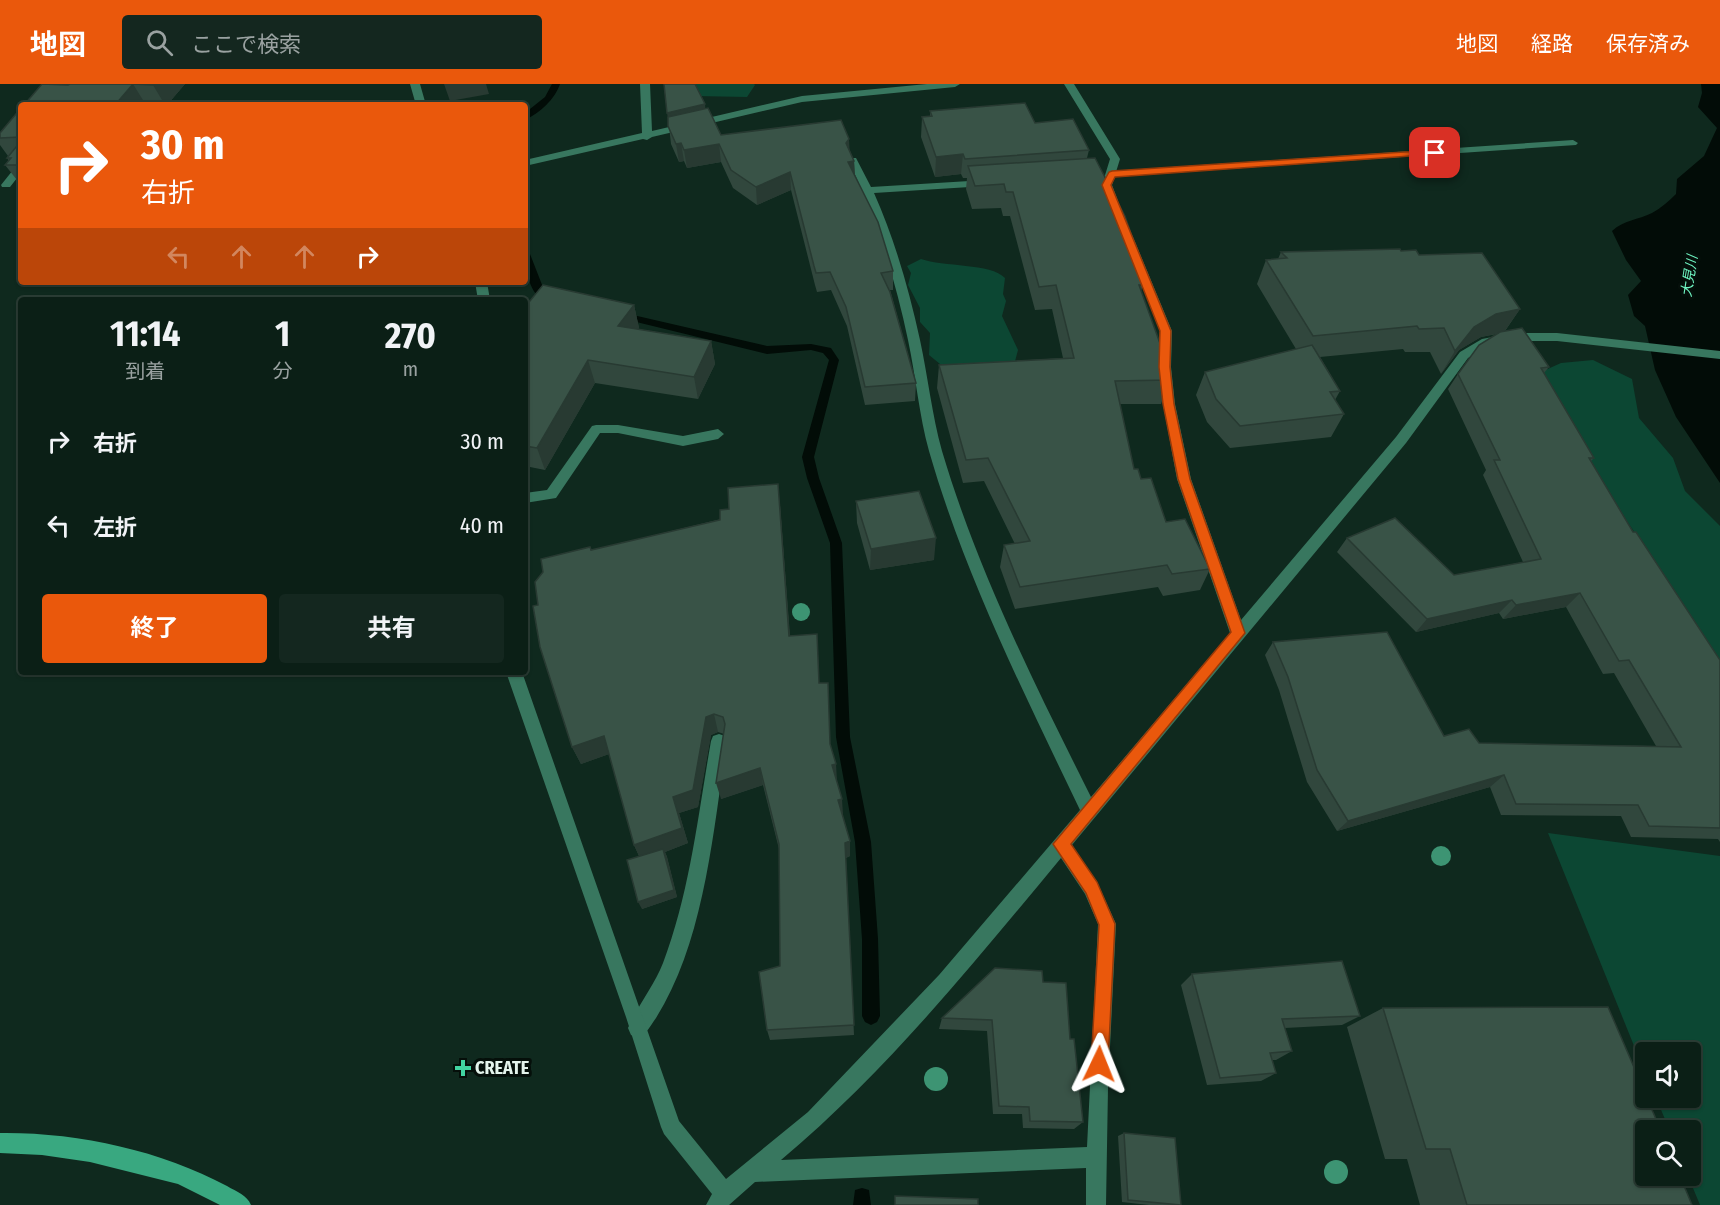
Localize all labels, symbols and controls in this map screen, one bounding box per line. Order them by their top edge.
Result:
search box [122,15,542,69]
icon: search [143,26,176,59]
text: 地図 [30,28,86,61]
text: ここで検索 [191,31,301,58]
text: 地図 [1456,31,1498,57]
text: 経路 [1531,31,1573,57]
text: 保存済み [1606,31,1690,57]
text: 30 m [141,120,225,170]
icon: right [42,126,120,204]
pin [1409,127,1460,178]
icon: arrive [1418,136,1451,169]
text: 右折 [141,177,195,209]
icon: left [162,240,195,273]
icon: ahead [225,240,258,273]
icon: ahead [288,240,321,273]
icon: right [351,240,384,273]
water label: 大見川 [1678,252,1701,298]
text: 11:14 [110,312,181,356]
text: 1 [275,312,290,356]
text: 270 [385,314,436,358]
text: m [403,357,418,381]
text: 到着 [125,359,165,383]
text: 分 [273,359,293,383]
icon: right [42,425,75,458]
text: 30 m [461,428,504,455]
text: 右折 [93,430,137,457]
icon: left [42,509,75,542]
text: 40 m [460,512,504,539]
text: 左折 [93,514,137,541]
button: 終了 [42,594,267,663]
button: 共有 [279,594,504,663]
position arrow [1067,1032,1131,1096]
map controls [1635,1042,1701,1186]
button: sound [1635,1042,1701,1108]
place label: CREATE [475,1057,530,1079]
marker: CREATE [456,1061,470,1075]
button: search [1635,1120,1701,1186]

